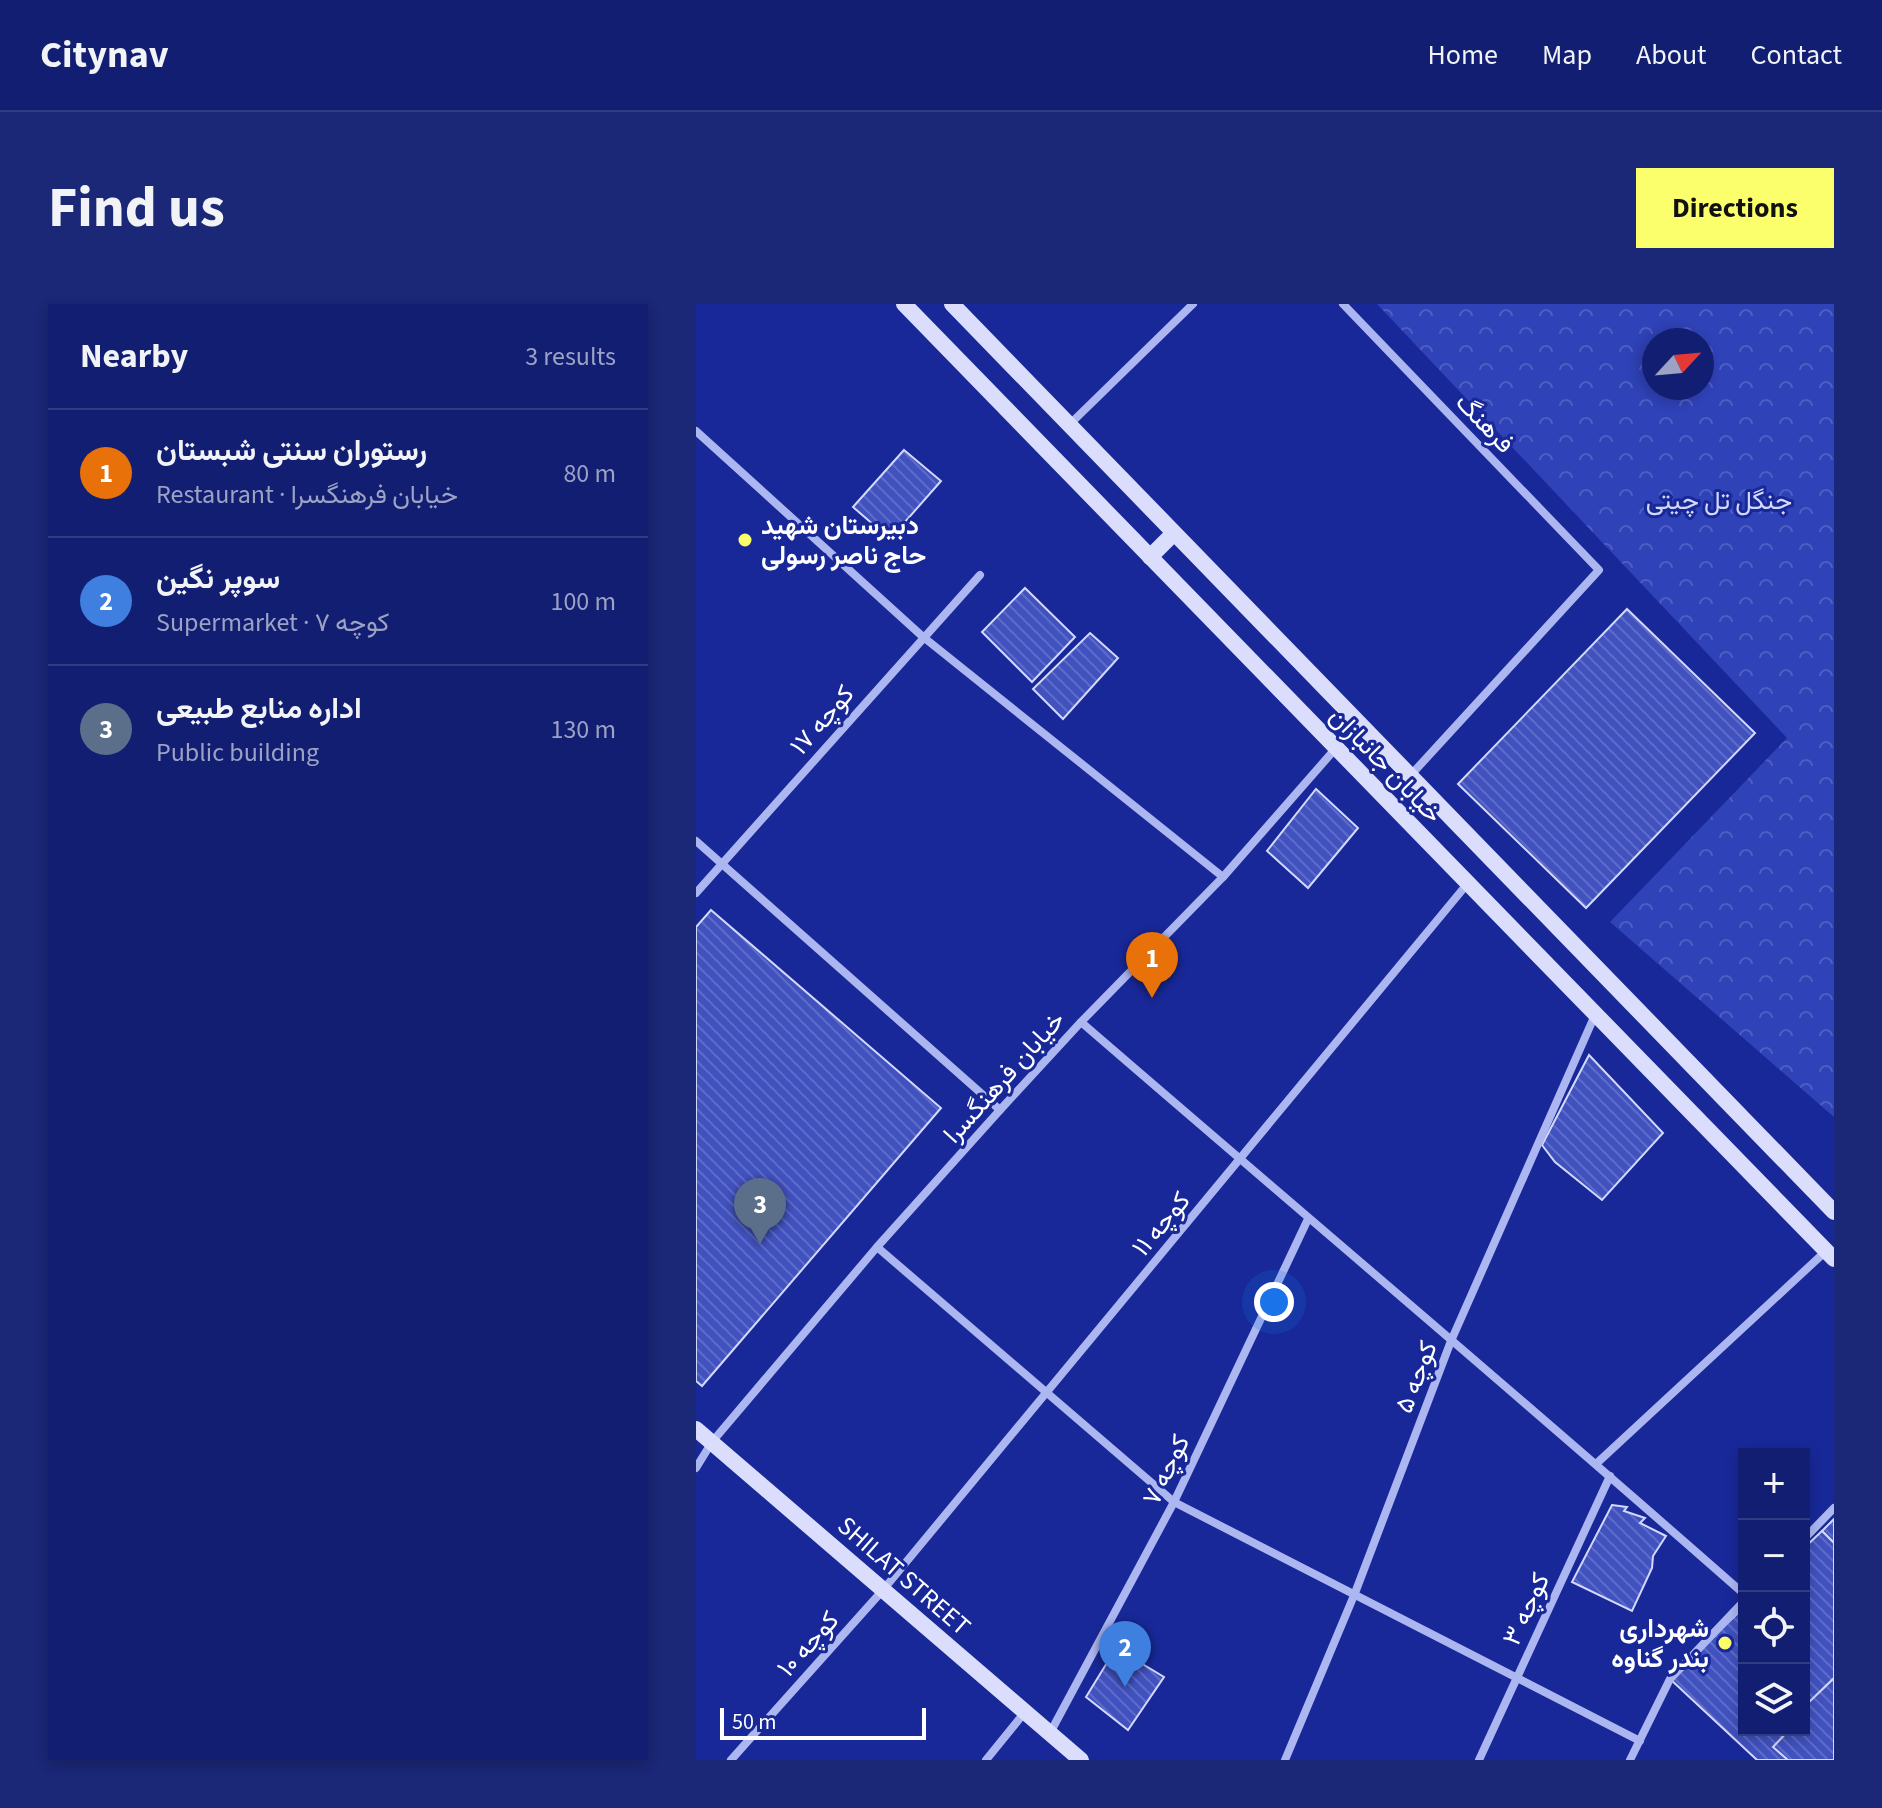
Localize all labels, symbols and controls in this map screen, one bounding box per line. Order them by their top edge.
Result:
text: Citynav [40,28,169,82]
text: Home [1427,35,1498,75]
text: Map [1542,35,1592,75]
text: About [1636,35,1707,75]
text: Contact [1751,35,1842,75]
button: Directions [1636,168,1834,248]
text: Find us [48,169,225,248]
north arrow [1642,328,1714,400]
text: Nearby [80,332,188,381]
text: 3 results [525,338,616,375]
street label: فرهنگ [1447,385,1523,461]
text: رستوران سنتی شبستان [156,429,427,472]
text: 1 [99,455,113,492]
text: 80 m [563,455,616,492]
text: Restaurant · خیابان فرهنگسرا [156,476,458,513]
park label: جنگل تل چیتی [1646,482,1792,519]
place label: دبیرستان شهید حاج ناصر رسولی [761,507,926,574]
marker: دبیرستان شهید حاج ناصر رسولی [736,531,754,549]
text: سوپر نگین [156,557,280,600]
text: 2 [99,583,113,620]
text: 100 m [550,583,616,620]
text: Supermarket · کوچه ۷ [156,604,389,641]
street label: کوچه ۱۷ [781,677,863,763]
text: اداره منابع طبیعی [156,687,362,730]
street label: خیابان جانبازان [1321,699,1451,831]
text: 3 [99,711,113,748]
text: 130 m [550,711,616,748]
text: Public building [156,734,319,771]
pin: 1 [1126,932,1178,998]
street label: خیابان فرهنگسرا [934,1003,1074,1151]
pin: 3 [734,1178,786,1244]
street label: کوچه ۱۱ [1123,1184,1199,1264]
your location [1254,1282,1294,1322]
street label: کوچه ۵ [1385,1336,1447,1418]
street label: کوچه ۷ [1133,1428,1199,1512]
map controls [1738,1448,1810,1736]
button: + [1738,1448,1810,1520]
street label: SHILAT STREET [829,1508,979,1644]
button: − [1738,1520,1810,1592]
street label: کوچه ۳ [1493,1567,1559,1651]
button: locate [1738,1592,1810,1664]
street label: کوچه ۱۰ [768,1603,848,1685]
place label: شهرداری بندر گناوه [1611,1610,1709,1677]
pin: 2 [1099,1621,1151,1687]
marker: شهرداری بندر گناوه [1716,1634,1734,1652]
button: layers [1738,1664,1810,1736]
scale bar [720,1704,926,1740]
text: 50 m [732,1706,777,1738]

